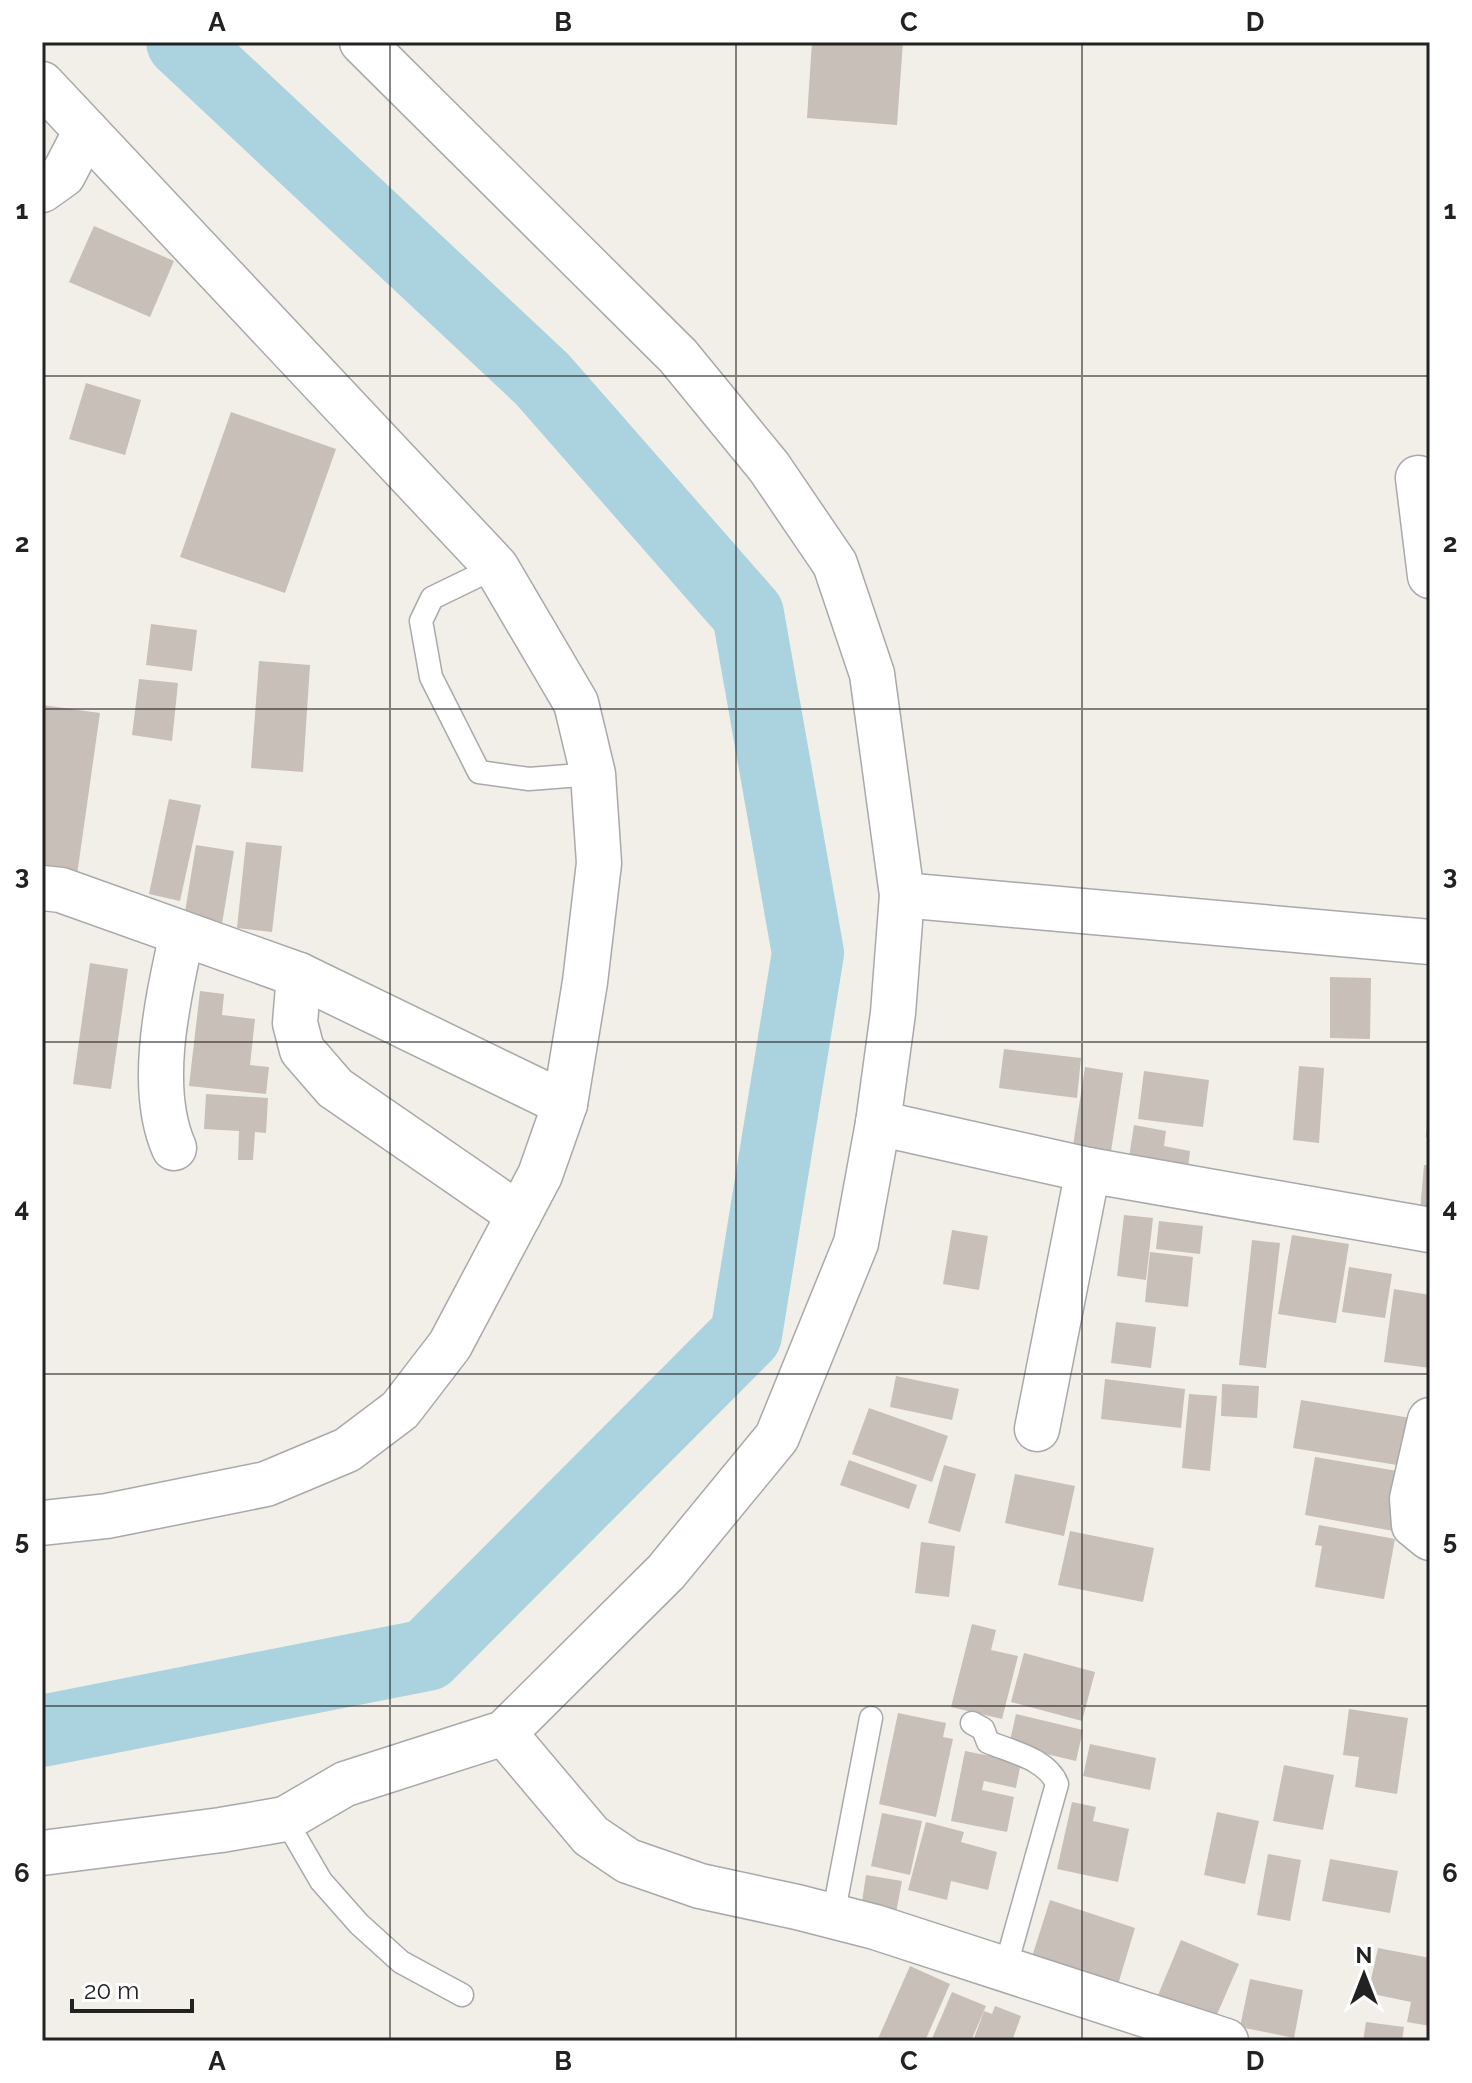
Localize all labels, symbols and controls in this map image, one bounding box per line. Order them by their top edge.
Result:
text: A [208,7,226,37]
text: B [554,7,572,37]
text: C [900,7,918,37]
text: D [1246,7,1264,37]
text: 1 [16,195,29,225]
text: 1 [1444,195,1457,225]
text: 2 [15,528,29,558]
text: 2 [1443,528,1457,558]
text: 3 [15,860,29,890]
text: 3 [1443,860,1457,890]
text: 4 [15,1193,29,1223]
text: 4 [1443,1193,1457,1223]
text: 5 [15,1525,29,1555]
text: 5 [1443,1525,1457,1555]
text: 6 [14,1858,30,1888]
text: 6 [1442,1858,1458,1888]
north arrow [1324,1935,1404,2015]
text: N [1356,1942,1372,1968]
scale bar [72,1963,192,2013]
text: 20 m [84,1976,139,2005]
text: A [208,2046,226,2076]
text: B [554,2046,572,2076]
text: C [900,2046,918,2076]
text: D [1246,2046,1264,2076]

